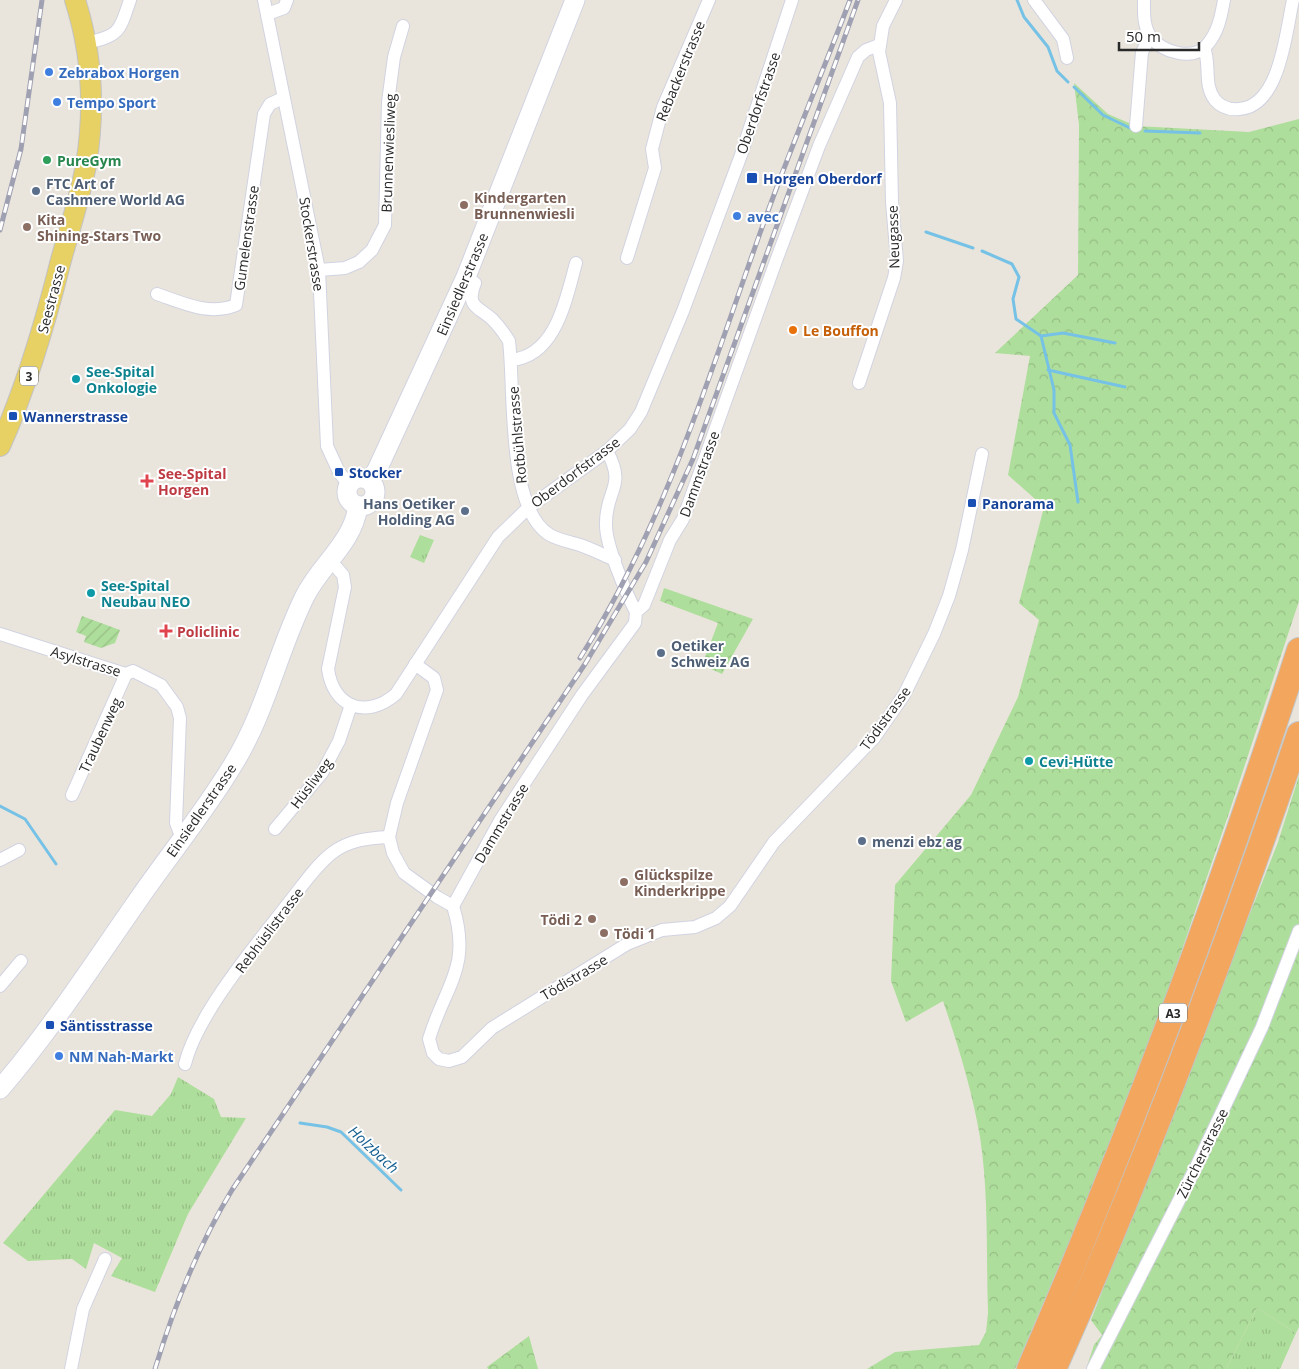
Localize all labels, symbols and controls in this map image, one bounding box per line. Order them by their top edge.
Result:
street label: Rebackerstrasse [651,18,709,124]
scale bar [1119,20,1199,52]
text: 50 m [1126,26,1161,46]
street label: Oberdorfstrasse [732,49,784,157]
place label: Zebrabox Horgen [59,63,179,82]
marker: Zebrabox Horgen [43,66,55,78]
place label: Tempo Sport [67,93,156,112]
street label: Brunnenwiesliweg [376,93,400,213]
marker: Tempo Sport [51,96,63,108]
place label: PureGym [57,151,121,170]
marker: PureGym [41,154,53,166]
place label: Horgen Oberdorf [763,169,883,188]
marker: Horgen Oberdorf [745,171,759,185]
place label: FTC Art of Cashmere World AG [46,174,185,209]
street label: Gumelenstrasse [229,184,263,292]
marker: FTC Art of Cashmere World AG [30,185,42,197]
place label: Kindergarten Brunnenwiesli [474,188,575,223]
street label: Stockerstrasse [295,196,329,293]
marker: Kindergarten Brunnenwiesli [458,199,470,211]
street label: Neugasse [882,205,904,269]
place label: avec [747,207,779,226]
place label: Kita Shining-Stars Two [37,210,162,245]
marker: avec [731,210,743,222]
marker: Kita Shining-Stars Two [21,221,33,233]
street label: Einsiedlerstrasse [432,230,492,338]
street label: Seestrasse [33,263,69,335]
place label: Le Bouffon [803,321,879,340]
marker: Le Bouffon [787,324,799,336]
place label: See-Spital Onkologie [86,362,157,397]
road number: 3 [20,366,38,386]
marker: See-Spital Onkologie [70,373,82,385]
street label: Rotbühlstrasse [503,385,531,484]
place label: Wannerstrasse [23,407,128,426]
marker: Wannerstrasse [7,410,19,422]
street label: Dammstrasse [675,428,723,520]
street label: Oberdorfstrasse [527,432,623,512]
place label: Stocker [349,463,403,482]
place label: See-Spital Horgen [158,464,226,499]
marker: Stocker [333,466,345,478]
marker: See-Spital Horgen [140,474,154,488]
place label: Hans Oetiker Holding AG [363,494,456,529]
place label: Panorama [982,494,1054,513]
marker: Panorama [966,497,978,509]
marker: Hans Oetiker Holding AG [459,505,471,517]
place label: See-Spital Neubau NEO [101,576,190,611]
marker: See-Spital Neubau NEO [85,587,97,599]
place label: Policlinic [177,622,239,641]
marker: Policlinic [159,624,173,638]
place label: Oetiker Schweiz AG [671,636,750,671]
street label: Asylstrasse [49,641,124,681]
marker: Oetiker Schweiz AG [655,647,667,659]
street label: Tödistrasse [855,682,915,754]
street label: Traubenweg [74,694,126,776]
place label: Cevi-Hütte [1039,752,1113,771]
street label: Hüsliweg [286,753,337,812]
marker: Cevi-Hütte [1023,755,1035,767]
street label: Einsiedlerstrasse [162,759,240,861]
street label: Dammstrasse [470,779,532,867]
place label: menzi ebz ag [872,832,962,851]
marker: menzi ebz ag [856,835,868,847]
place label: Glückspilze Kinderkrippe [634,865,726,900]
marker: Glückspilze Kinderkrippe [618,876,630,888]
street label: Rebhüslistrasse [231,883,307,977]
place label: Tödi 2 [540,910,582,929]
marker: Tödi 2 [586,913,598,925]
place label: Tödi 1 [614,924,656,943]
marker: Tödi 1 [598,927,610,939]
street label: Tödistrasse [537,950,611,1004]
road number: A3 [1159,1004,1187,1022]
place label: Säntisstrasse [60,1016,153,1035]
marker: Säntisstrasse [44,1019,56,1031]
place label: NM Nah-Markt [69,1047,174,1066]
marker: NM Nah-Markt [53,1050,65,1062]
street label: Zürcherstrasse [1172,1105,1232,1201]
water label: Holzbach [345,1121,403,1177]

